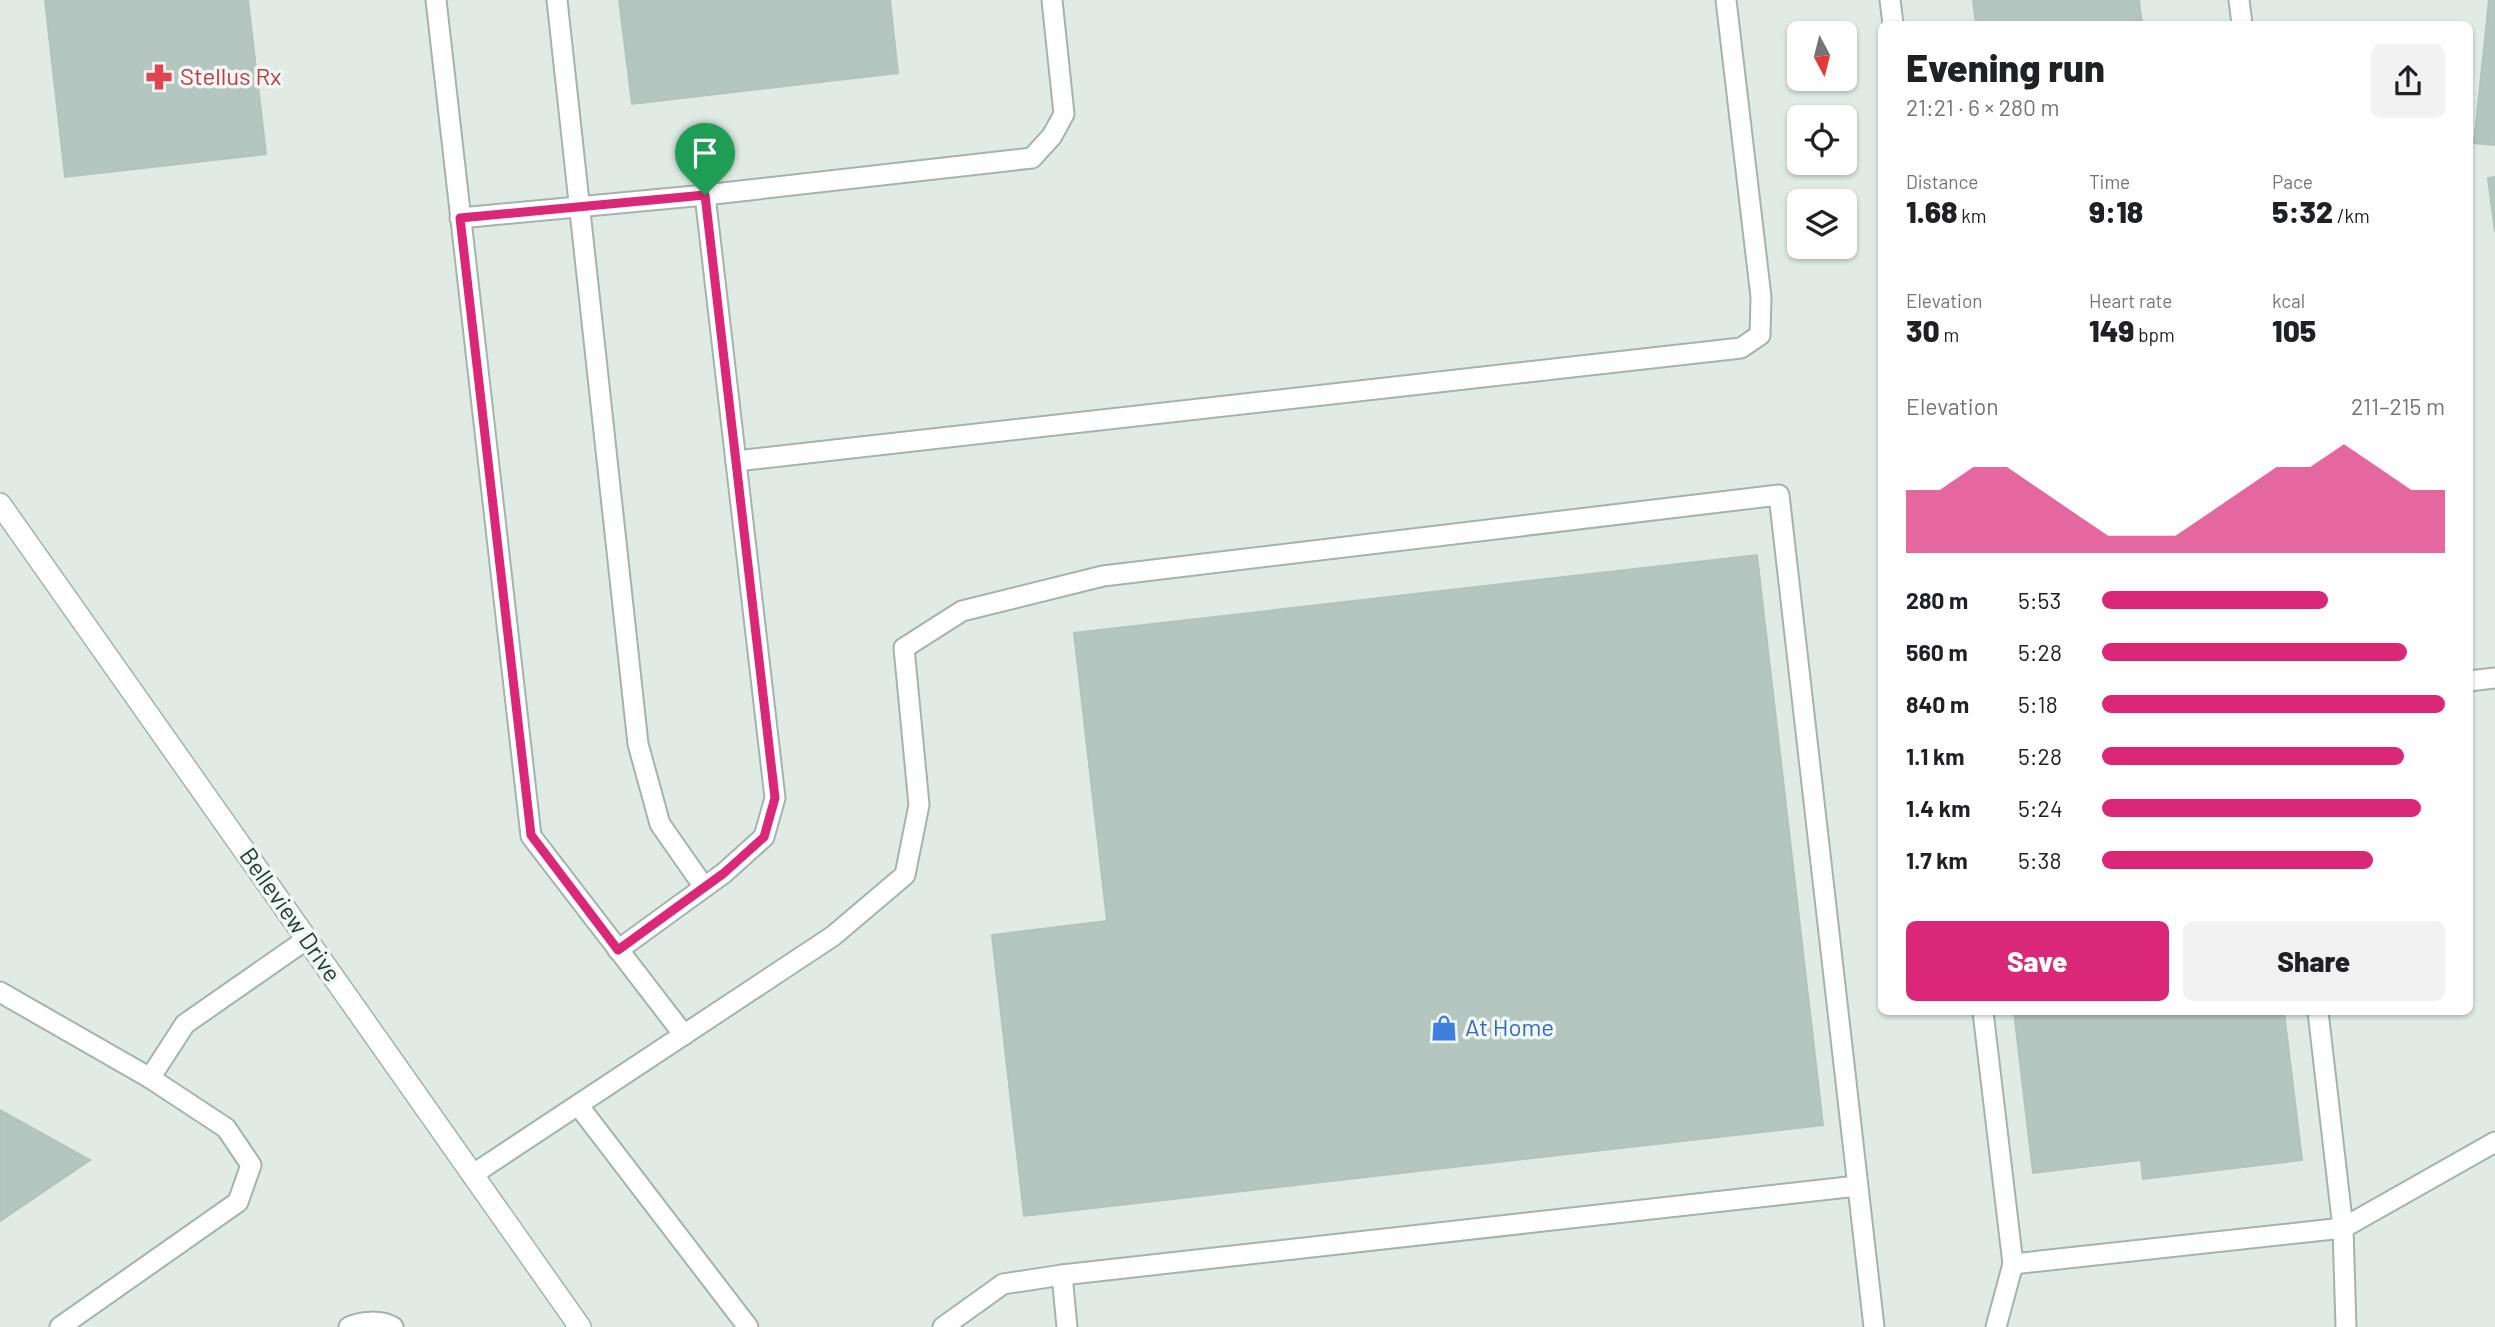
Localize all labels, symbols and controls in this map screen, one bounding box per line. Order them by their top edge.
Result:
north arrow [1787,21,1857,91]
map controls [1787,21,1857,259]
text: Evening run [1906,44,2105,90]
button: share [2371,44,2445,118]
place label: Stellus Rx [180,61,282,90]
pharmacy icon: Stellus Rx [144,62,174,92]
text: 21:21 · 6 × 280 m [1906,93,2060,121]
button: locate [1787,105,1857,175]
pin [675,123,735,195]
icon: arrive [686,134,724,172]
text: Distance [1906,170,1978,193]
text: Time [2089,170,2130,193]
text: Pace [2272,170,2313,193]
button: layers [1787,189,1857,259]
text: 1.68 [1906,193,1957,229]
text: 9:18 [2089,193,2143,229]
text: 5:32 [2272,193,2333,229]
text: km [1957,204,1987,227]
text: /km [2333,204,2370,227]
text: Elevation [1906,289,1983,312]
text: Heart rate [2089,289,2172,312]
text: kcal [2272,289,2305,312]
text: 30 [1906,312,1940,348]
text: 149 [2089,312,2134,348]
text: 105 [2272,312,2316,348]
text: m [1940,323,1959,346]
text: bpm [2134,323,2175,346]
text: Elevation [1906,392,1999,420]
text: 211–215 m [2351,392,2445,420]
text: 280 m [1906,586,1968,614]
text: 5:53 [2018,586,2061,614]
text: 560 m [1906,638,1968,666]
text: 5:28 [2018,638,2062,666]
text: 840 m [1906,690,1969,718]
text: 5:18 [2018,690,2058,718]
text: 1.1 km [1906,742,1965,770]
text: 5:28 [2018,742,2062,770]
text: 1.4 km [1906,794,1970,822]
text: 5:24 [2018,794,2063,822]
street label: Belleview Drive [234,842,348,987]
text: 1.7 km [1906,846,1968,874]
text: 5:38 [2018,846,2061,874]
button: Save [1906,921,2169,1001]
button: Share [2183,921,2445,1001]
place label: At Home [1465,1012,1554,1041]
shop icon: At Home [1429,1013,1459,1043]

